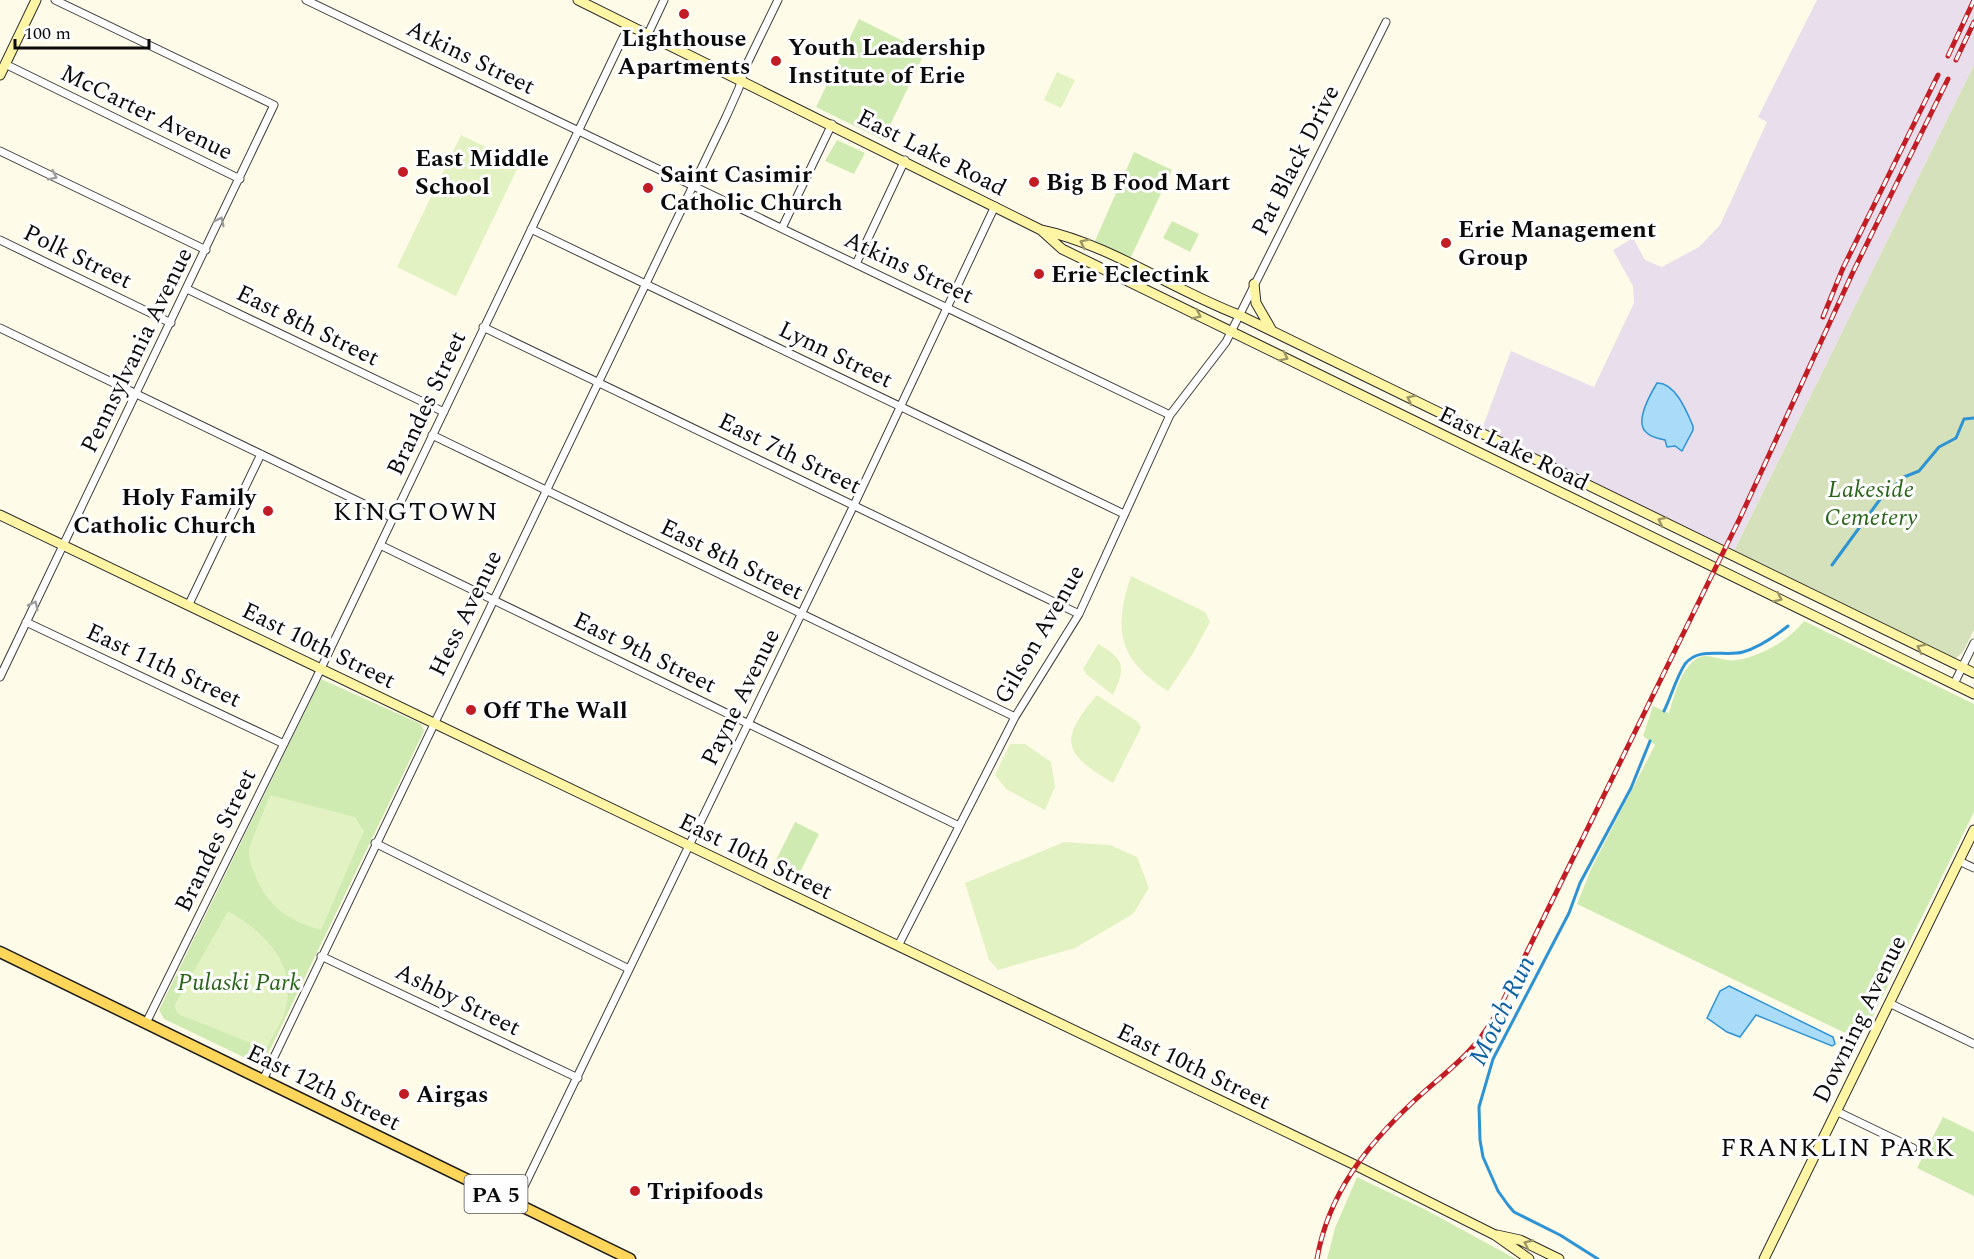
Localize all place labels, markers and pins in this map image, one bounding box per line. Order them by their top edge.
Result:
marker: Lighthouse Apartments [677,7,691,21]
place label: Lighthouse Apartments [618,21,750,85]
place label: Youth Leadership Institute of Erie [788,30,985,94]
marker: Youth Leadership Institute of Erie [769,54,783,68]
place label: East Middle School [415,141,549,205]
place label: Saint Casimir Catholic Church [660,157,843,221]
marker: East Middle School [396,165,410,179]
place label: Big B Food Mart [1046,165,1230,201]
marker: Big B Food Mart [1027,175,1041,189]
marker: Saint Casimir Catholic Church [641,181,655,195]
place label: Erie Management Group [1458,212,1656,276]
marker: Erie Management Group [1439,236,1453,250]
place label: Erie Eclectink [1051,257,1210,293]
marker: Erie Eclectink [1032,267,1046,281]
place label: Holy Family Catholic Church [73,480,258,544]
marker: Holy Family Catholic Church [261,504,275,518]
place label: Off The Wall [483,693,628,729]
marker: Off The Wall [464,703,478,717]
place label: Airgas [416,1077,489,1113]
marker: Airgas [397,1087,411,1101]
place label: Tripifoods [647,1174,764,1210]
marker: Tripifoods [628,1184,642,1198]

